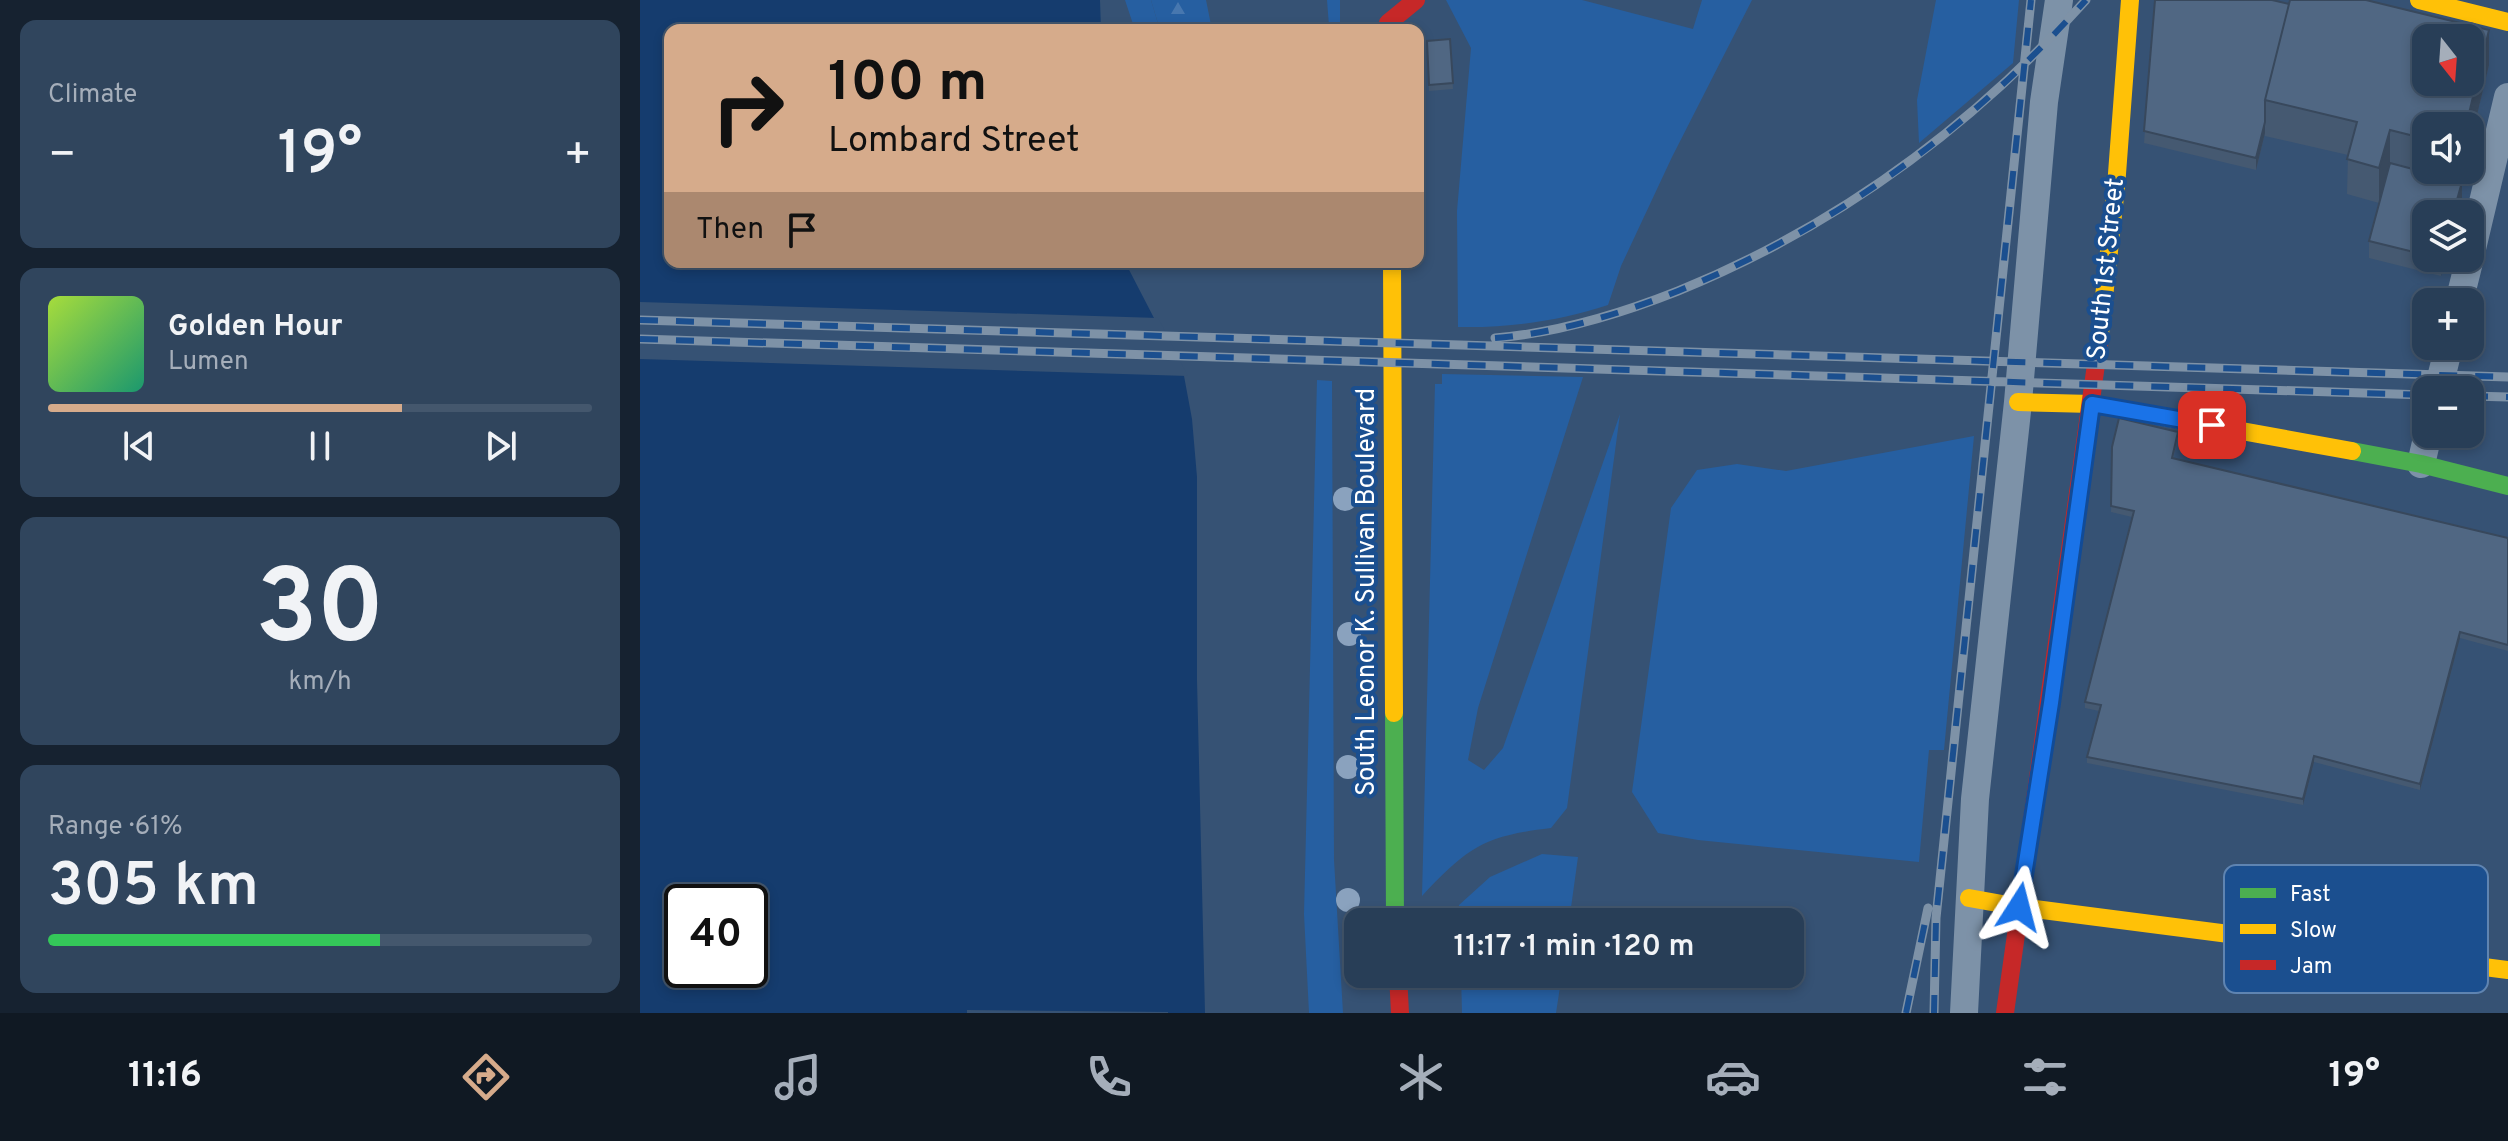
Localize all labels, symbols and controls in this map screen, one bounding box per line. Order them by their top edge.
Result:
north arrow [2412,24,2484,96]
map controls [2412,24,2484,448]
text: 100 m [828,50,987,120]
icon: right [696,56,800,160]
text: Climate [48,79,137,112]
button: sound [2412,112,2484,184]
text: 19° [278,119,362,195]
text: Lombard Street [828,119,1080,165]
text: − [48,129,76,185]
text: + [564,129,592,185]
street label: South 1st Street [2081,176,2133,362]
button: layers [2412,200,2484,272]
icon: arrive [780,208,824,252]
text: Then [696,212,764,249]
button: + [2412,288,2484,360]
text: Golden Hour [168,309,342,346]
text: Lumen [168,346,249,379]
button: − [2412,376,2484,448]
street label: South Leonor K. Sullivan Boulevard [1351,388,1384,796]
pin [2178,391,2246,459]
icon: arrive [2190,403,2234,447]
icon: previous [117,424,161,468]
icon: pause [298,424,342,468]
icon: next [479,424,523,468]
text: 30 [255,548,385,680]
text: km/h [288,666,352,699]
text: Range · 61% [48,811,183,844]
text: 305 km [48,851,259,927]
position arrow [1977,865,2061,949]
legend [2224,865,2488,993]
text: Fast [2290,882,2331,909]
speed limit sign: 40 [664,884,768,988]
text: Slow [2290,918,2337,945]
text: 11:17 · 1 min · 120 m [1454,929,1694,966]
text: Jam [2290,954,2333,981]
icon: directions [458,1049,514,1105]
icon: music [770,1049,826,1105]
icon: phone [1081,1049,1137,1105]
icon: climate [1393,1049,1449,1105]
icon: car [1705,1049,1761,1105]
icon: filters [2017,1049,2073,1105]
text: 11:16 [128,1054,202,1100]
text: 19° [2329,1054,2380,1100]

